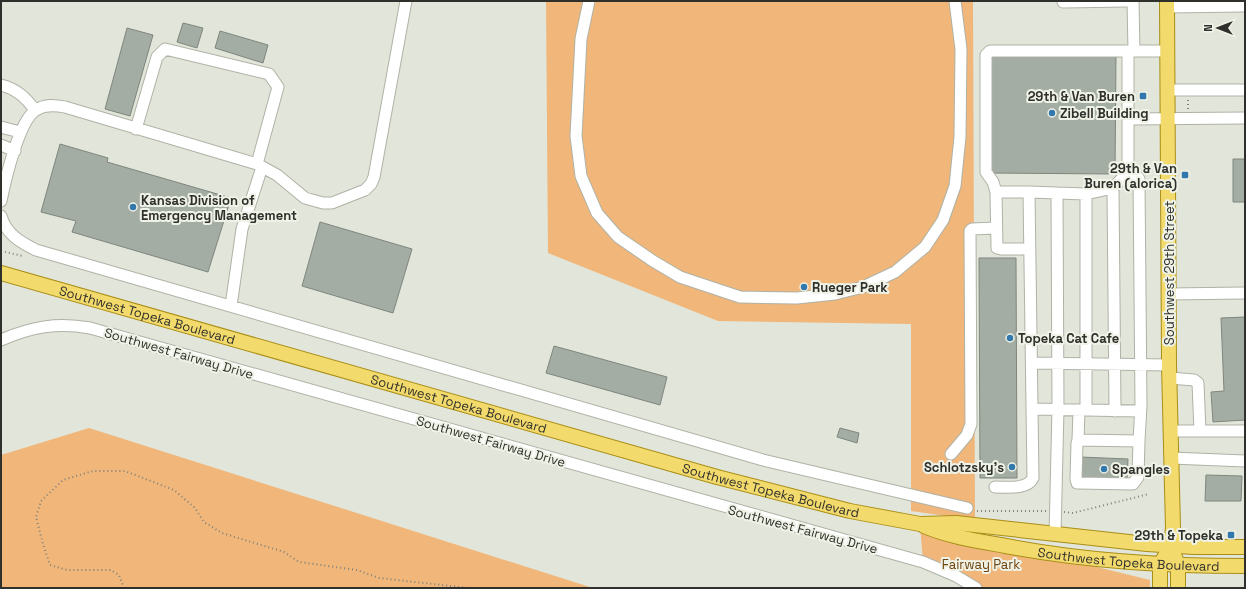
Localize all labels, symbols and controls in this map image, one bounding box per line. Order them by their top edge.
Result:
north arrow [1198,8,1238,48]
text: N [1201,24,1215,32]
place label: 29th & Van Buren [1028,88,1135,105]
marker: 29th & Van Buren [1138,91,1148,101]
place label: Zibell Building [1060,105,1149,122]
marker: Zibell Building [1047,108,1057,118]
place label: 29th & Van Buren (alorica) [1084,160,1177,192]
marker: 29th & Van Buren (alorica) [1180,170,1190,180]
place label: Kansas Division of Emergency Management [141,192,297,224]
street label: Southwest 29th Street [1161,201,1178,345]
marker: Kansas Division of Emergency Management [128,202,138,212]
place label: Rueger Park [812,279,888,296]
street label: Southwest Topeka Boulevard [57,282,237,348]
marker: Rueger Park [799,282,809,292]
street label: Southwest Fairway Drive [102,324,255,383]
place label: Topeka Cat Cafe [1018,330,1119,347]
marker: Topeka Cat Cafe [1005,333,1015,343]
street label: Southwest Topeka Boulevard [369,371,549,437]
street label: Southwest Fairway Drive [414,412,567,471]
place label: Schlotzsky's [924,459,1004,476]
street label: Southwest Topeka Boulevard [680,460,861,522]
place label: Spangles [1112,461,1170,478]
marker: Schlotzsky's [1007,462,1017,472]
marker: Spangles [1099,464,1109,474]
street label: Southwest Fairway Drive [726,501,880,558]
place label: 29th & Topeka [1135,527,1223,544]
marker: 29th & Topeka [1226,530,1236,540]
street label: Southwest Topeka Boulevard [1036,544,1220,575]
park label: Fairway Park [942,556,1020,573]

